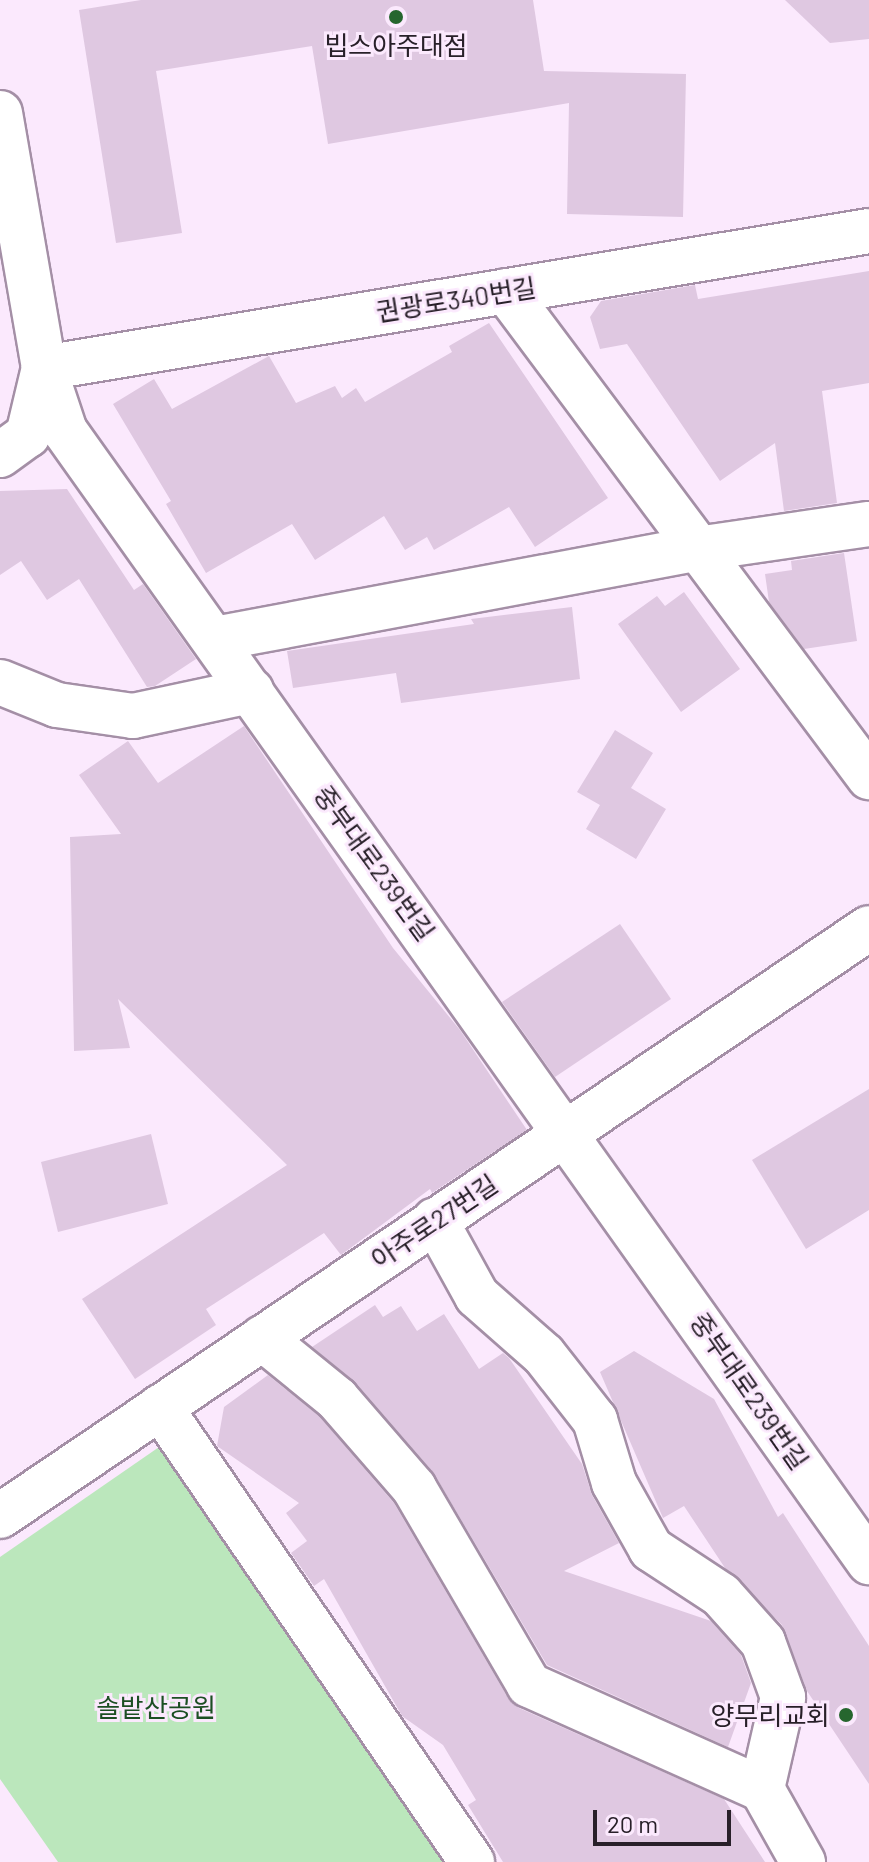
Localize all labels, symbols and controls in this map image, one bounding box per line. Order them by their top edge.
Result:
marker: 빕스아주대점 [387,8,405,26]
place label: 빕스아주대점 [324,29,468,61]
street label: 권광로340번길 [374,271,538,327]
street label: 중부대로239번길 [308,779,442,947]
street label: 아주로27번길 [365,1167,503,1275]
street label: 중부대로239번길 [684,1307,816,1475]
park label: 솔밭산공원 [96,1691,216,1723]
place label: 양무리교회 [710,1699,830,1731]
marker: 양무리교회 [837,1706,855,1724]
scale bar [597,1794,735,1844]
text: 20 m [607,1809,658,1838]

